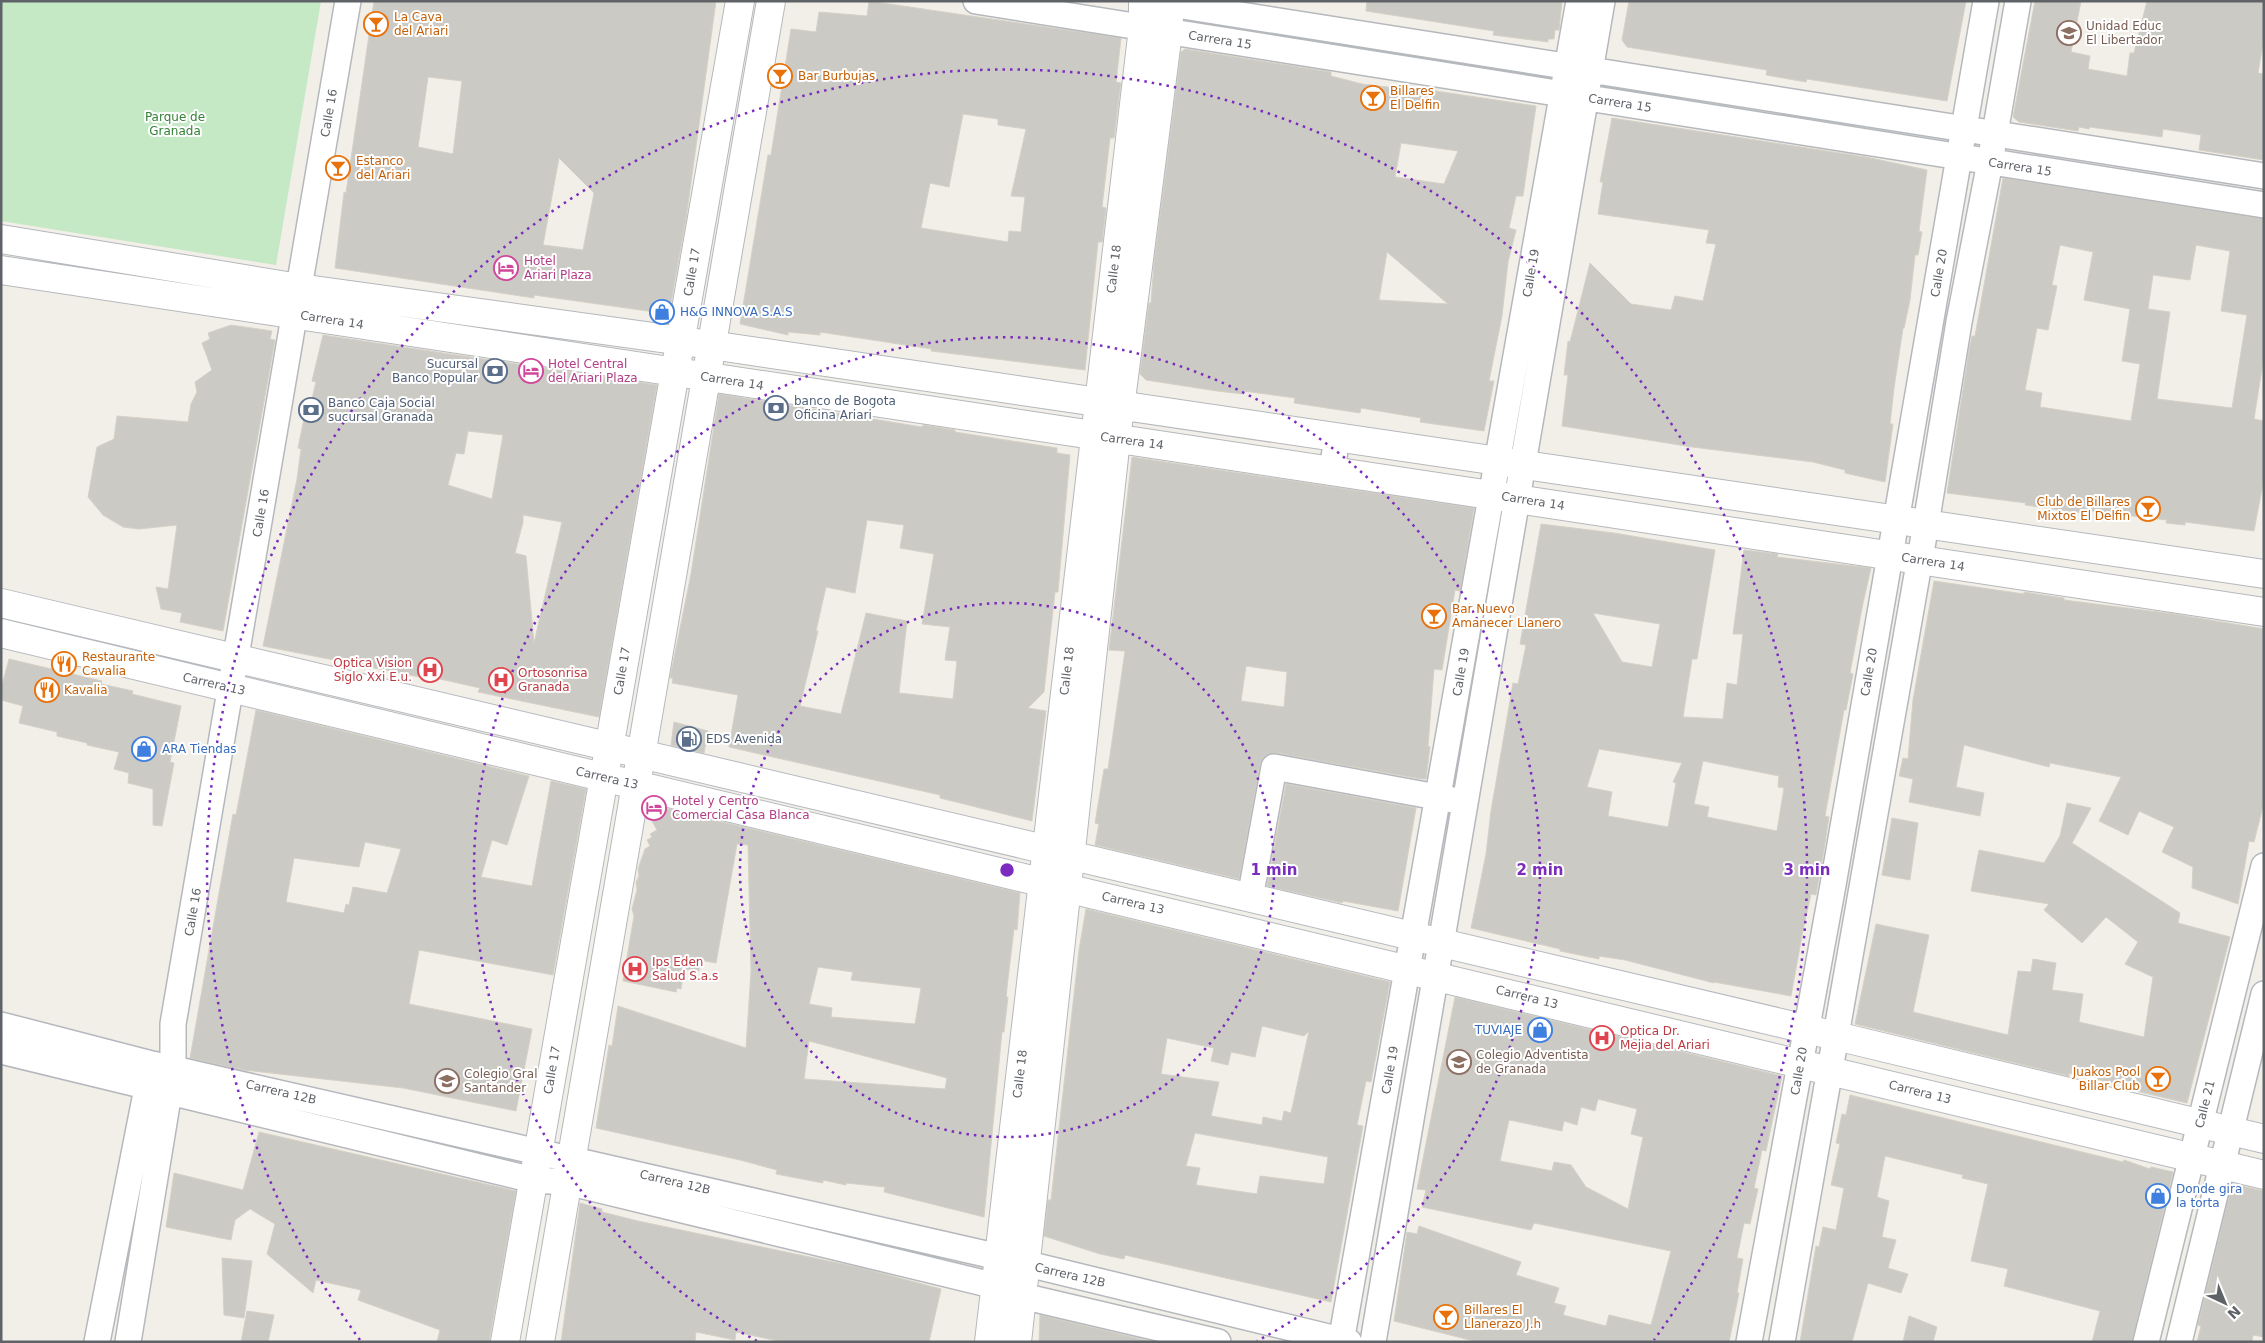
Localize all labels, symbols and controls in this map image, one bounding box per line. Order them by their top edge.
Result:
place label: La Cava del Ariari [394,10,448,38]
bar icon: La Cava del Ariari [363,11,389,37]
place label: Unidad Educ El Libertador [2086,19,2163,47]
school or university icon: Unidad Educ El Libertador [2056,20,2082,46]
street label: Carrera 15 [1187,28,1253,52]
bar icon: Bar Burbujas [767,63,793,89]
place label: Bar Burbujas [798,69,875,83]
place label: Billares El Delfin [1390,84,1440,112]
bar icon: Billares El Delfin [1360,85,1386,111]
street label: Calle 16 [318,88,340,138]
street label: Carrera 15 [1587,91,1653,115]
park label: Parque de Granada [145,110,205,138]
place label: Estanco del Ariari [356,154,410,182]
bar icon: Estanco del Ariari [325,155,351,181]
street label: Carrera 15 [1987,155,2053,179]
street label: Calle 18 [1104,244,1124,294]
street label: Calle 17 [681,247,703,297]
street label: Calle 19 [1520,248,1542,298]
street label: Calle 20 [1928,248,1950,298]
place label: Hotel Ariari Plaza [524,254,592,282]
hotel icon: Hotel Ariari Plaza [493,255,519,281]
shop icon: H&G INNOVA S.A.S [649,299,675,325]
place label: H&G INNOVA S.A.S [680,305,793,319]
street label: Carrera 14 [299,308,365,332]
place label: Sucursal Banco Popular [392,357,478,385]
place label: Hotel Central del Ariari Plaza [548,357,638,385]
bank icon: Sucursal Banco Popular [482,358,508,384]
hotel icon: Hotel Central del Ariari Plaza [518,358,544,384]
street label: Carrera 14 [699,369,765,393]
place label: banco de Bogota Oficina Ariari [794,394,896,422]
bank icon: banco de Bogota Oficina Ariari [763,395,789,421]
place label: Banco Caja Social sucursal Granada [328,396,435,424]
bank icon: Banco Caja Social sucursal Granada [298,397,324,423]
street label: Carrera 14 [1099,430,1165,452]
street label: Calle 16 [250,488,272,538]
street label: Carrera 14 [1500,489,1566,513]
place label: Club de Billares Mixtos El Delfin [2037,495,2130,523]
bar icon: Club de Billares Mixtos El Delfin [2135,496,2161,522]
street label: Carrera 14 [1900,550,1966,574]
place label: Bar Nuevo Amanecer Llanero [1452,602,1561,630]
bar icon: Bar Nuevo Amanecer Llanero [1421,603,1447,629]
street label: Calle 17 [611,646,633,696]
street label: Calle 18 [1057,646,1077,696]
street label: Calle 19 [1450,647,1472,697]
street label: Calle 20 [1858,647,1880,697]
place label: Restaurante Cavalia [82,650,155,678]
restaurant icon: Restaurante Cavalia [51,651,77,677]
place label: Optica Vision Siglo Xxi E.u. [333,656,412,684]
hospital icon: Optica Vision Siglo Xxi E.u. [417,657,443,683]
place label: Ortosonrisa Granada [518,666,588,694]
hospital icon: Ortosonrisa Granada [488,667,514,693]
street label: Carrera 13 [181,670,247,698]
restaurant icon: Kavalia [34,677,60,703]
place label: Kavalia [64,683,108,697]
fuel station icon: EDS Avenida [676,726,702,752]
place label: EDS Avenida [706,732,782,746]
shop icon: ARA Tiendas [131,736,157,762]
place label: ARA Tiendas [162,742,237,756]
street label: Carrera 13 [574,764,640,792]
place label: Hotel y Centro Comercial Casa Blanca [672,794,810,822]
hotel icon: Hotel y Centro Comercial Casa Blanca [641,795,667,821]
centre of rings [998,861,1016,879]
text: 1 min [1250,861,1298,879]
text: 2 min [1516,861,1564,879]
text: 3 min [1783,861,1831,879]
street label: Calle 16 [182,887,204,937]
street label: Carrera 13 [1100,889,1166,917]
place label: Ips Eden Salud S.a.s [652,955,718,983]
hospital icon: Ips Eden Salud S.a.s [622,956,648,982]
street label: Carrera 13 [1494,982,1560,1012]
shop icon: TUVIAJE [1527,1017,1553,1043]
place label: TUVIAJE [1474,1023,1522,1037]
place label: Optica Dr. Mejia del Ariari [1620,1024,1710,1052]
hospital icon: Optica Dr. Mejia del Ariari [1589,1025,1615,1051]
street label: Calle 17 [541,1045,563,1095]
street label: Calle 19 [1379,1045,1401,1095]
street label: Calle 20 [1788,1046,1810,1096]
place label: Colegio Adventista de Granada [1476,1048,1589,1076]
street label: Calle 18 [1010,1049,1030,1099]
school or university icon: Colegio Adventista de Granada [1446,1049,1472,1075]
place label: Juakos Pool Billar Club [2072,1065,2140,1093]
bar icon: Juakos Pool Billar Club [2145,1066,2171,1092]
place label: Colegio Gral Santander [464,1067,537,1095]
school or university icon: Colegio Gral Santander [434,1068,460,1094]
street label: Carrera 12B [244,1077,318,1107]
street label: Carrera 13 [1887,1077,1953,1107]
street label: Calle 21 [2192,1079,2218,1129]
street label: Carrera 12B [638,1167,712,1197]
place label: Donde gira la torta [2176,1182,2242,1210]
shop icon: Donde gira la torta [2145,1183,2171,1209]
street label: Carrera 12B [1033,1260,1107,1290]
north arrow [2200,1278,2250,1328]
place label: Billares El Llanerazo J.h [1464,1303,1541,1331]
text: N [2224,1303,2244,1322]
bar icon: Billares El Llanerazo J.h [1433,1304,1459,1330]

